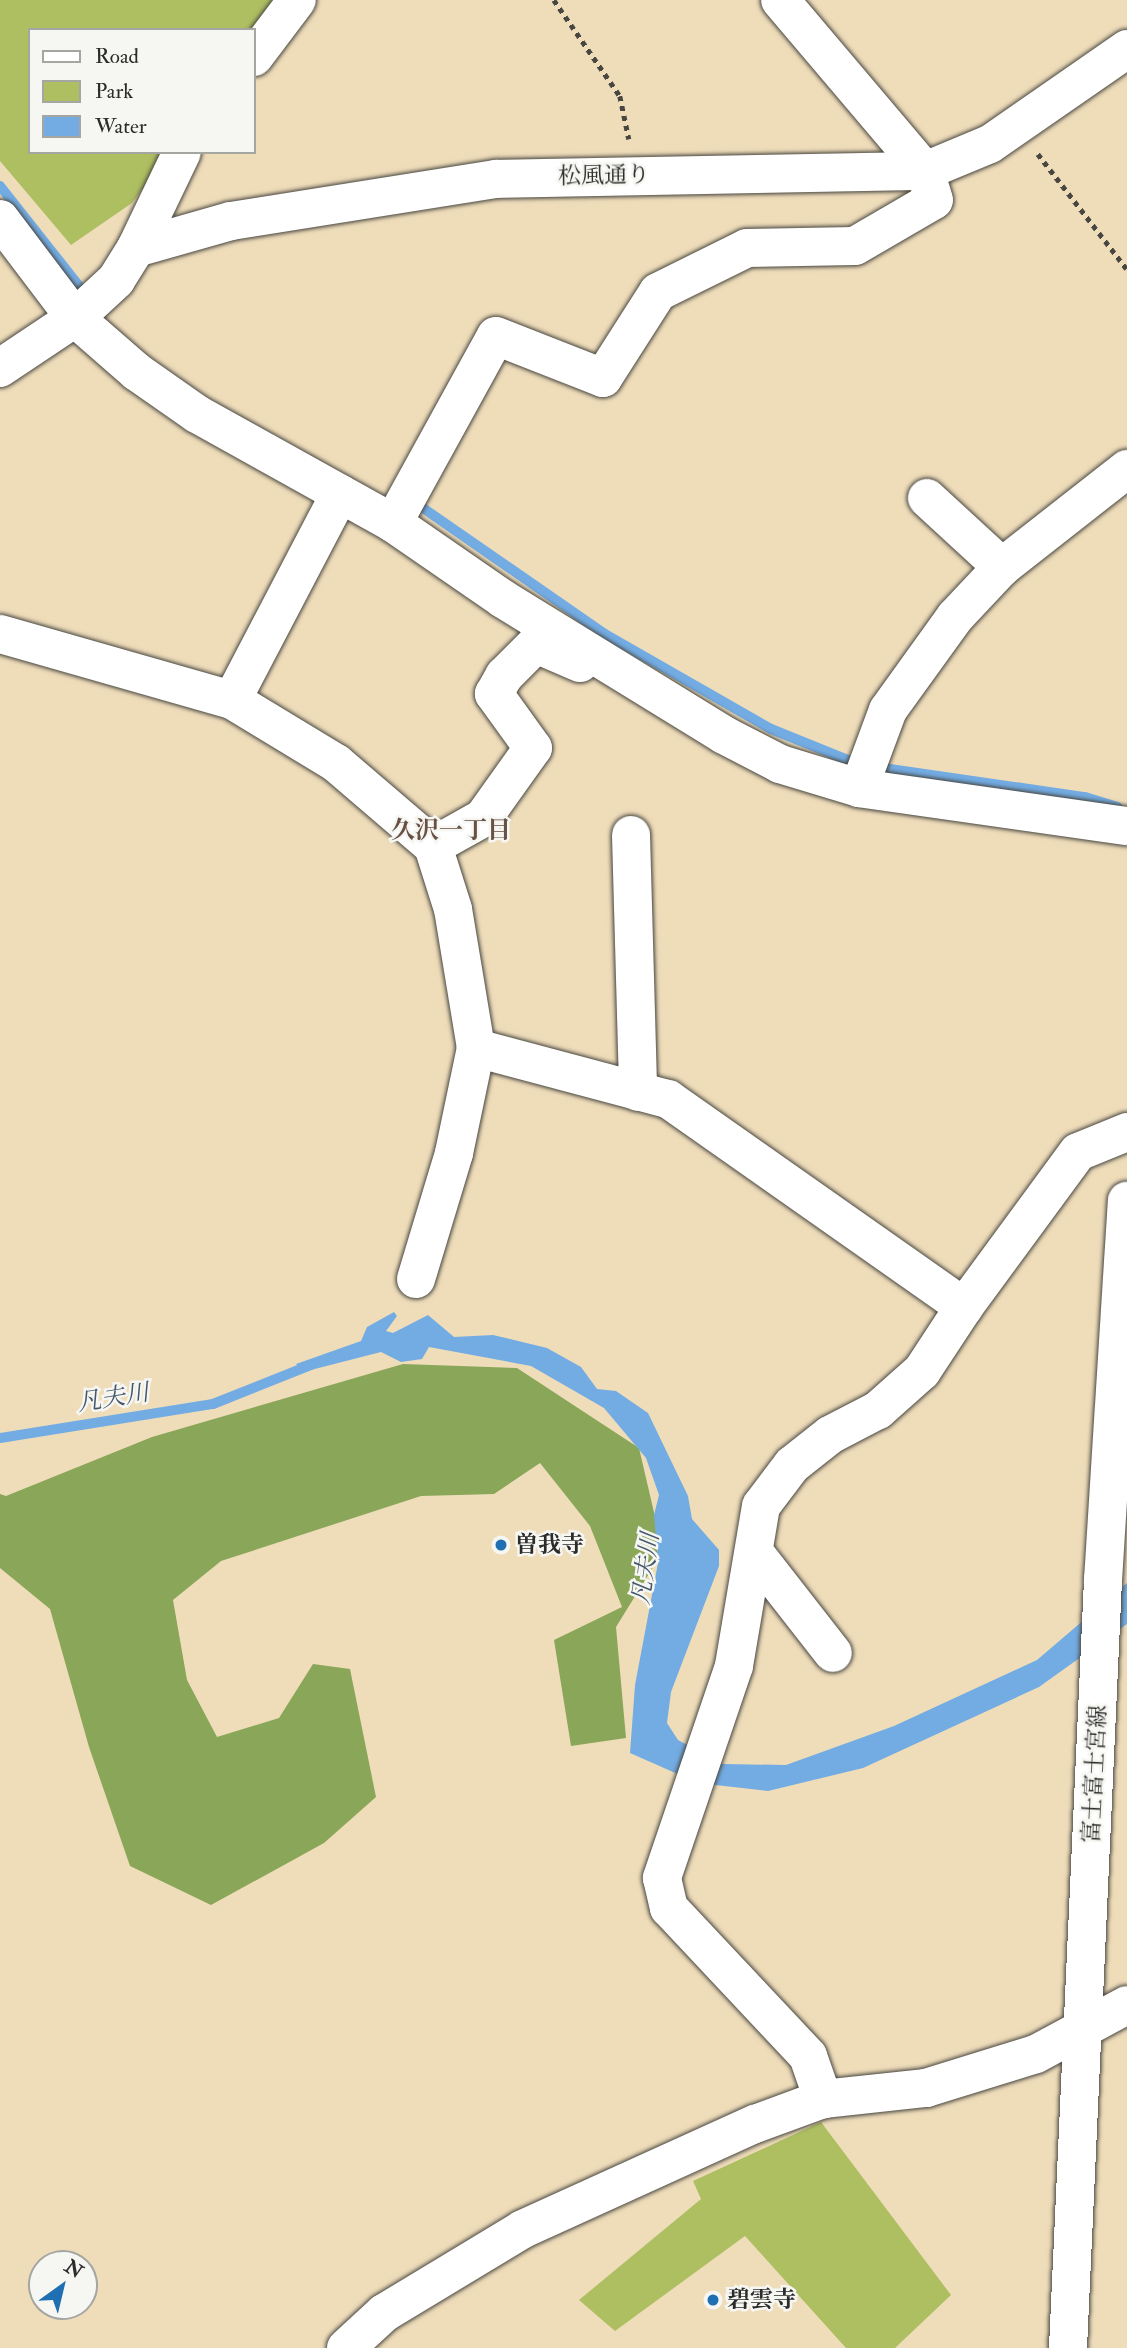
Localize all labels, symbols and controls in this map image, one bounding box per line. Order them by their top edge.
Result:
legend [28,28,256,154]
text: Road [95,43,139,70]
text: Park [95,78,133,105]
text: Water [95,113,147,140]
street label: 松風通り [558,161,650,191]
district label: 久沢一丁目 [391,817,511,845]
water label: 凡夫川 [75,1378,151,1418]
place label: 曽我寺 [515,1531,584,1559]
water label: 凡夫川 [627,1531,665,1607]
marker: 曽我寺 [493,1537,509,1553]
street label: 富士富士宮線 [1078,1704,1112,1844]
north arrow [28,2250,98,2320]
text: N [60,2255,87,2284]
place label: 碧雲寺 [727,2286,796,2314]
marker: 碧雲寺 [705,2292,721,2308]

